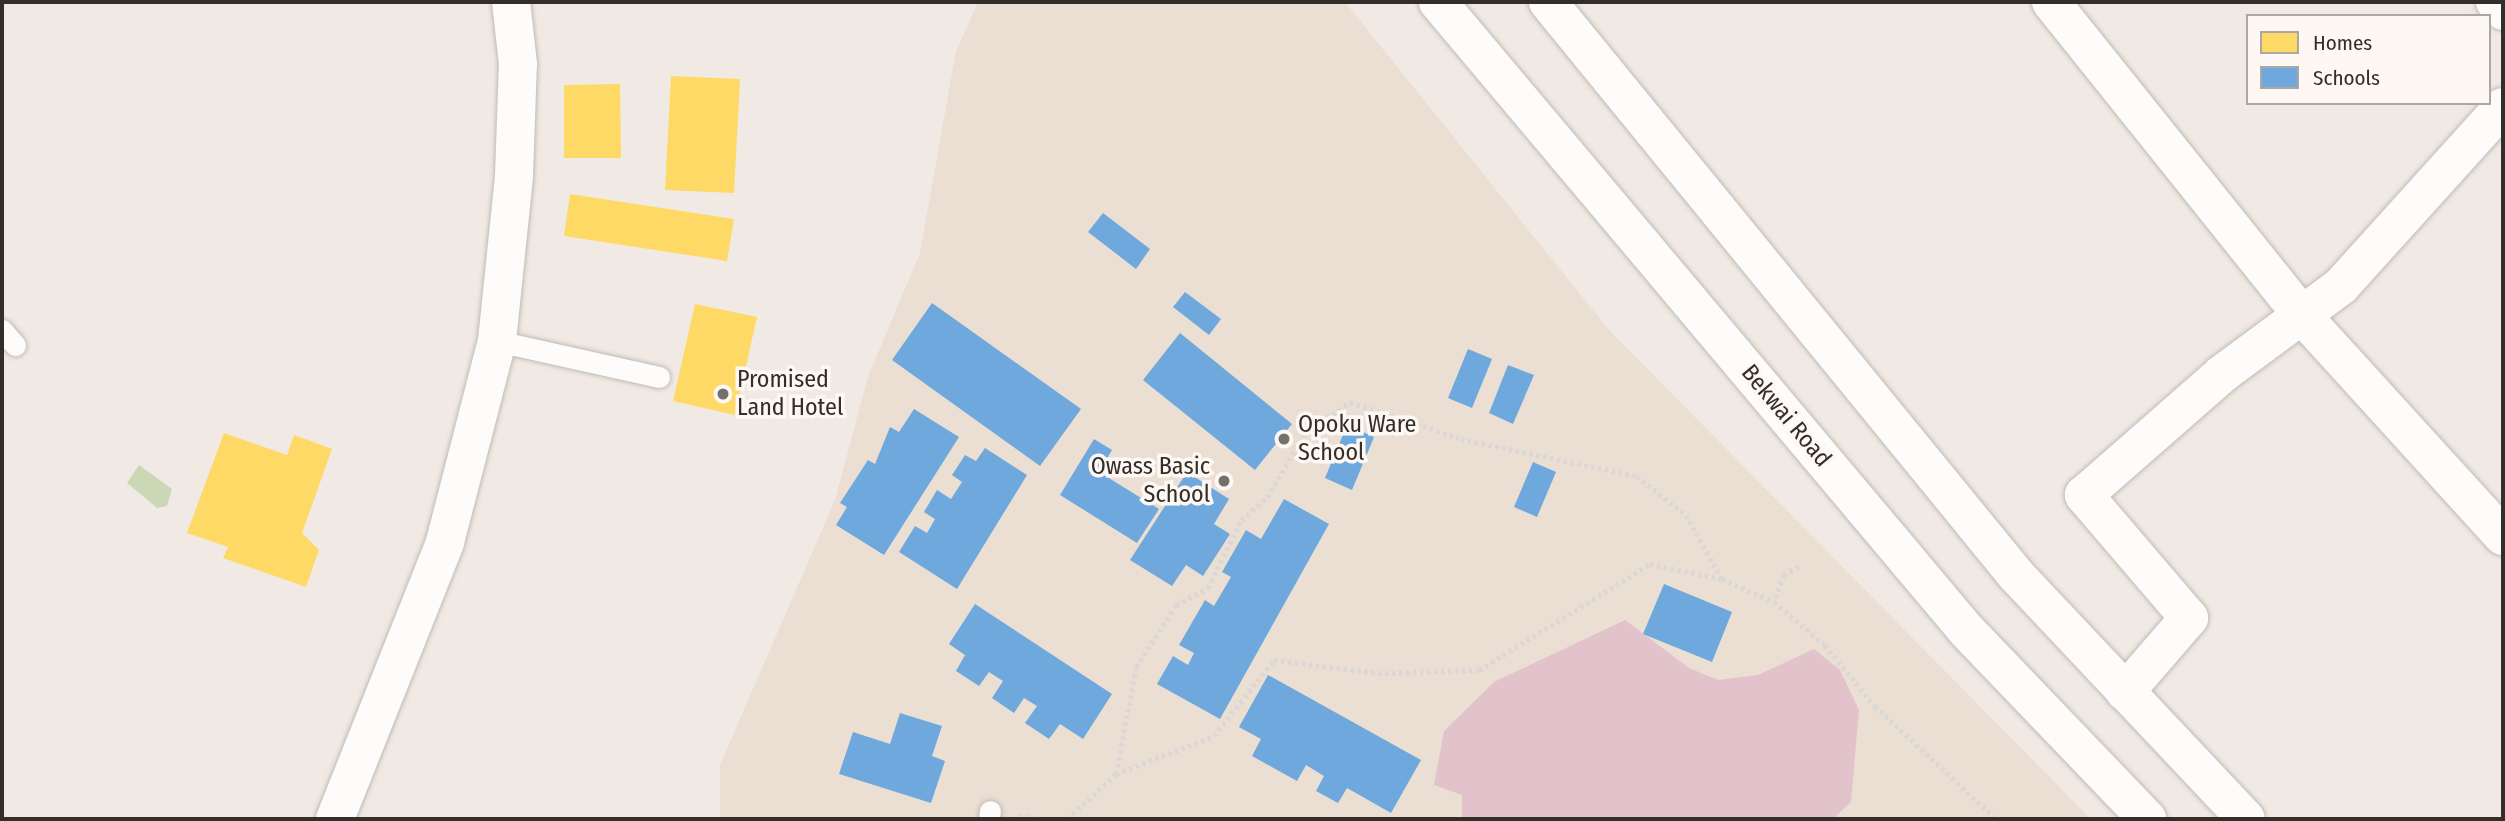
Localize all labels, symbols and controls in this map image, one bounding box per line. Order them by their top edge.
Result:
legend [2246,14,2491,105]
text: Homes [2313,30,2372,56]
text: Schools [2313,65,2380,91]
street label: Bekwai Road [1735,359,1837,473]
place label: Promised Land Hotel [737,366,843,422]
marker: Promised Land Hotel [715,386,731,402]
place label: Opoku Ware School [1298,411,1416,467]
marker: Opoku Ware School [1276,431,1292,447]
place label: Owass Basic School [1091,453,1210,509]
marker: Owass Basic School [1216,473,1232,489]

